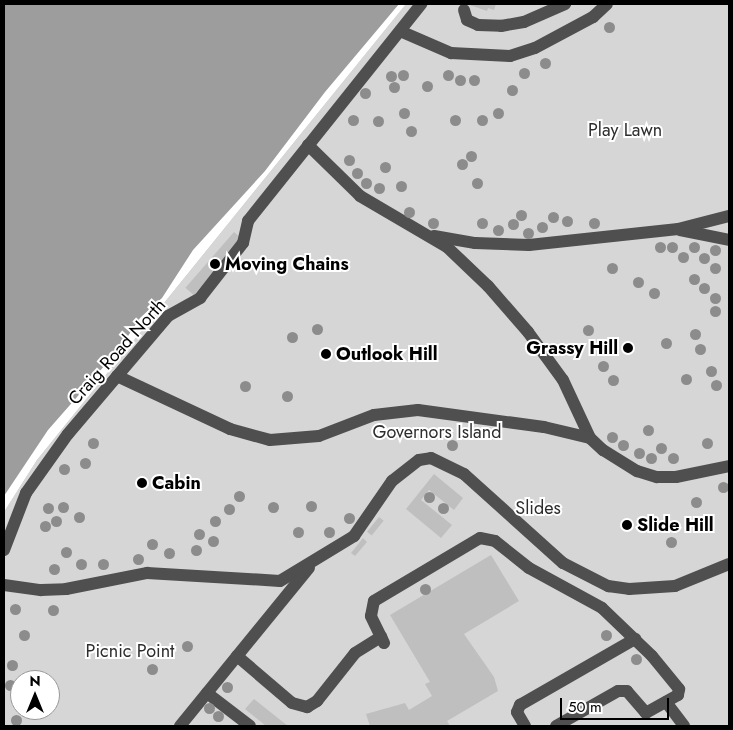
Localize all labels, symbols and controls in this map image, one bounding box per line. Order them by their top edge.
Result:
park label: Play Lawn [588,119,662,141]
place label: Moving Chains [225,253,349,275]
marker: Moving Chains [209,258,221,270]
street label: Craig Road North [64,294,170,410]
place label: Grassy Hill [526,337,618,359]
marker: Grassy Hill [622,342,634,354]
place label: Outlook Hill [336,343,438,365]
marker: Outlook Hill [320,348,332,360]
park label: Governors Island [373,421,501,443]
place label: Cabin [152,472,201,494]
marker: Cabin [136,477,148,489]
park label: Slides [515,497,561,519]
place label: Slide Hill [637,514,714,536]
marker: Slide Hill [621,519,633,531]
park label: Picnic Point [86,640,174,662]
north arrow [10,670,60,720]
text: N [29,671,41,691]
scale bar [563,688,672,720]
text: 50 m [568,696,602,718]

